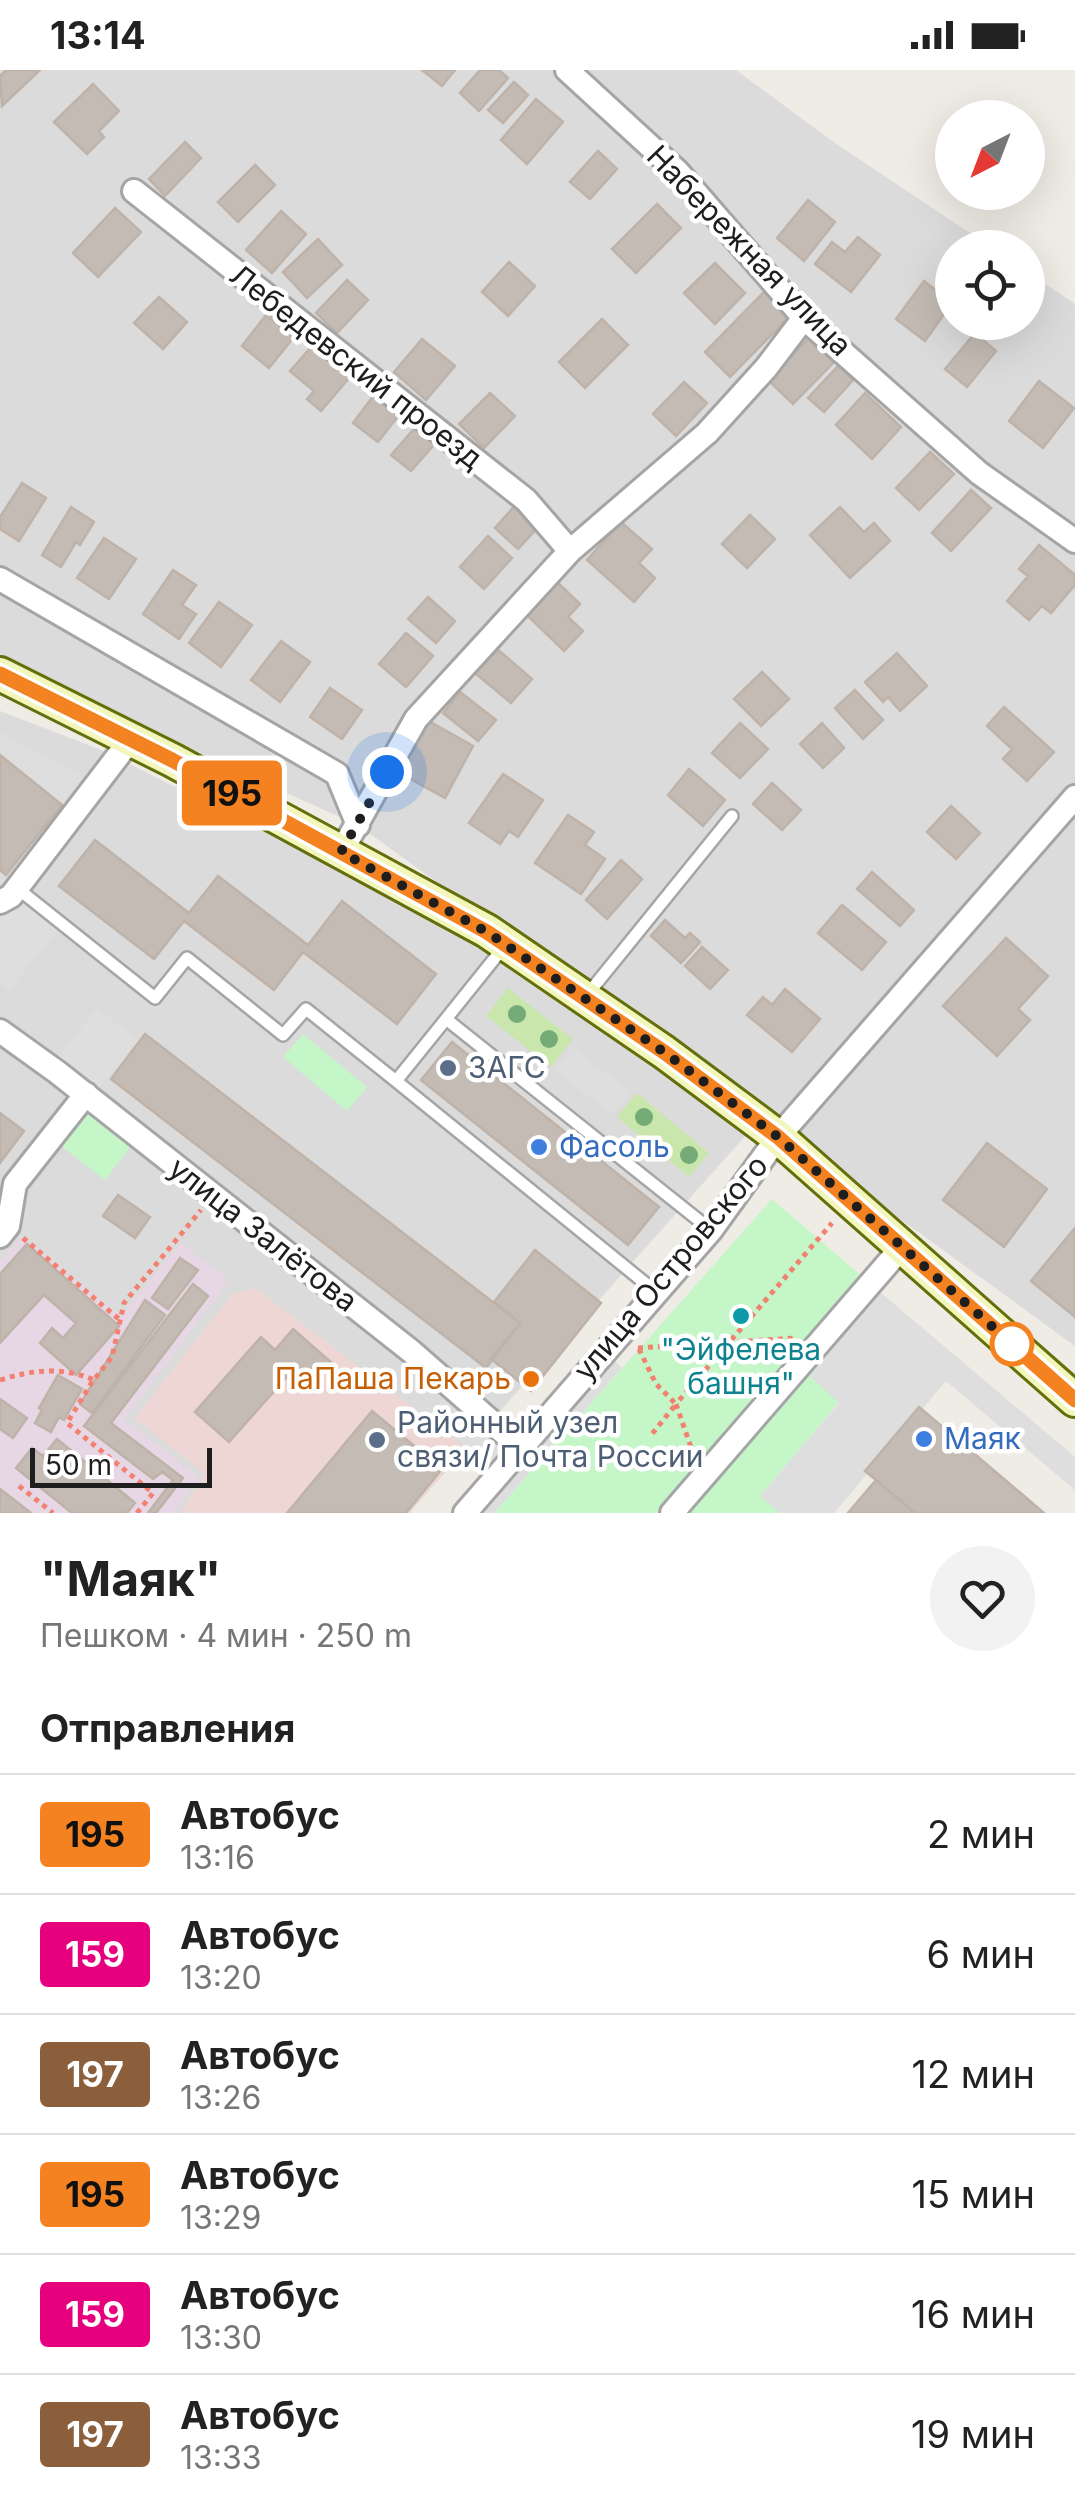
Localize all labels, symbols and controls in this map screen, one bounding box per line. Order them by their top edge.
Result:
text: 13:14 [50,12,146,58]
north arrow [935,100,1045,210]
map controls [935,100,1045,340]
street label: Набережная улица [640,138,860,363]
button: locate [935,230,1045,340]
street label: Лебедевский проезд [223,256,490,476]
your location [362,747,412,797]
line badge: 195 [174,760,290,826]
text: 195 [202,772,262,814]
place label: ЗАГС [468,1049,546,1085]
marker: ЗАГС [437,1057,459,1079]
place label: Фасоль [559,1128,670,1164]
marker: Фасоль [528,1136,550,1158]
street label: улица Островского [566,1147,775,1387]
street label: улица Залётова [162,1150,365,1319]
marker: "Эйфелева башня" [730,1305,752,1327]
unlabelled marker [991,1323,1033,1365]
place label: "Эйфелева башня" [661,1331,821,1401]
place label: ПаПаша Пекарь [275,1360,511,1396]
marker: ПаПаша Пекарь [520,1368,542,1390]
place label: Районный узел связи/ Почта России [397,1404,703,1474]
place label: Maяк [944,1420,1021,1456]
marker: Maяк [913,1428,935,1450]
marker: Районный узел связи/ Почта России [366,1429,388,1451]
scale bar [30,1443,212,1488]
text: 50 m [45,1448,112,1482]
button: heart [930,1546,1035,1651]
text: "Маяк" [40,1549,221,1608]
text: Пешком · 4 мин · 250 m [40,1616,412,1655]
text: Отправления [40,1705,295,1751]
text: Автобус [180,1792,340,1838]
text: 2 мин [927,1811,1035,1857]
text: 195 [65,1813,125,1855]
text: 13:16 [180,1838,255,1877]
text: Автобус [180,1912,340,1958]
text: 6 мин [927,1931,1035,1977]
text: 159 [65,1933,125,1975]
text: 13:20 [180,1958,262,1997]
text: Автобус [180,2032,340,2078]
text: 12 мин [911,2051,1035,2097]
text: 197 [66,2053,124,2095]
text: 13:26 [180,2078,261,2117]
text: Автобус [180,2152,340,2198]
text: 15 мин [912,2171,1035,2217]
text: 195 [65,2173,125,2215]
text: 13:29 [180,2198,261,2237]
text: Автобус [180,2272,340,2318]
text: 16 мин [911,2291,1035,2337]
text: 159 [65,2293,125,2335]
text: 13:30 [180,2318,262,2357]
text: Автобус [180,2392,340,2438]
text: 19 мин [911,2411,1035,2457]
text: 197 [66,2413,124,2455]
text: 13:33 [180,2438,262,2477]

